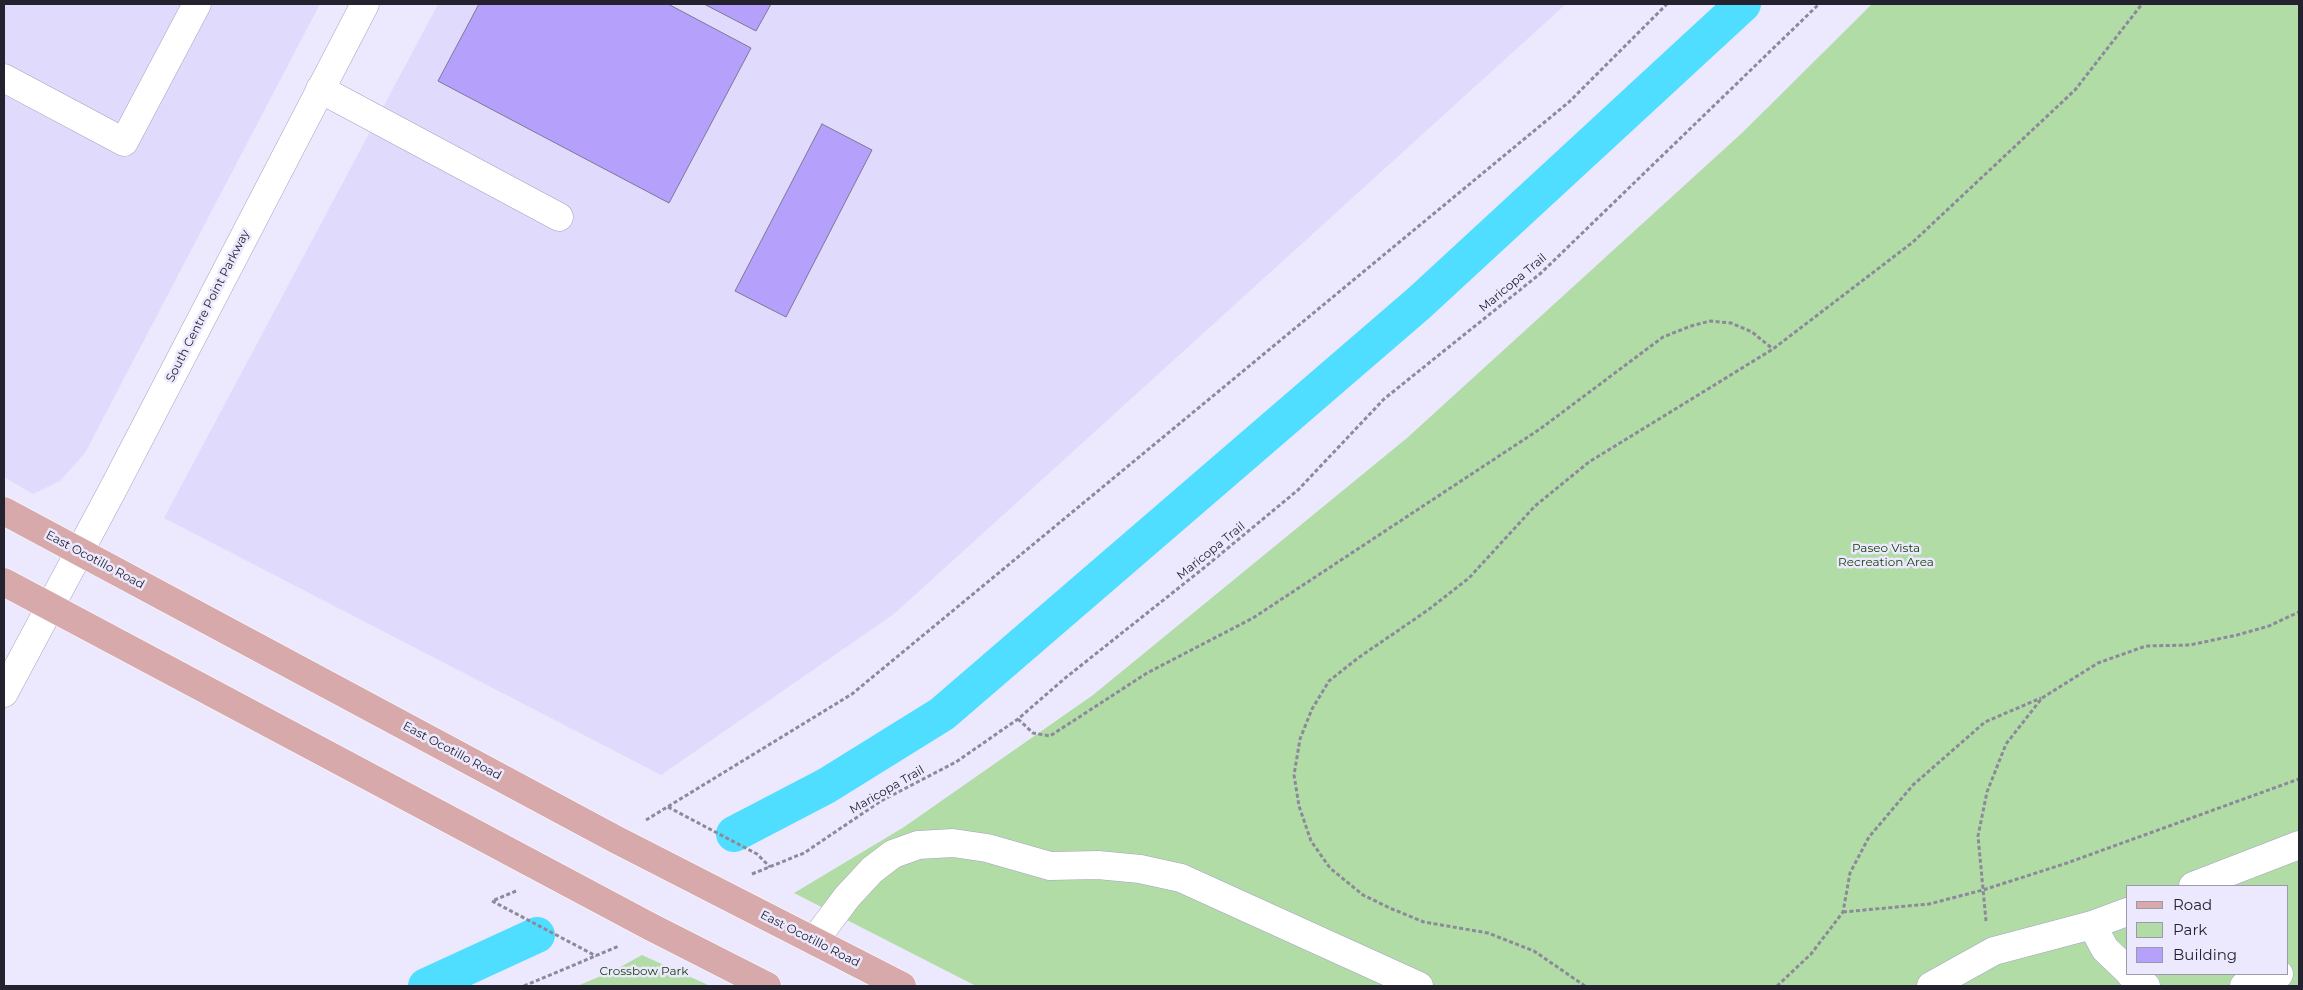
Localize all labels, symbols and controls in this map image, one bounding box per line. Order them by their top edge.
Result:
street label: South Centre Point Parkway [163,228,253,384]
street label: Maricopa Trail [1476,251,1550,315]
street label: Maricopa Trail [1174,519,1248,583]
street label: East Ocotillo Road [43,528,147,592]
park label: Paseo Vista Recreation Area [1838,541,1934,569]
street label: East Ocotillo Road [400,719,504,783]
street label: Maricopa Trail [847,763,927,817]
legend [2126,885,2288,975]
text: Road [2173,895,2212,914]
street label: East Ocotillo Road [758,908,862,970]
text: Park [2173,920,2207,939]
text: Building [2173,945,2237,964]
park label: Crossbow Park [600,964,688,978]

